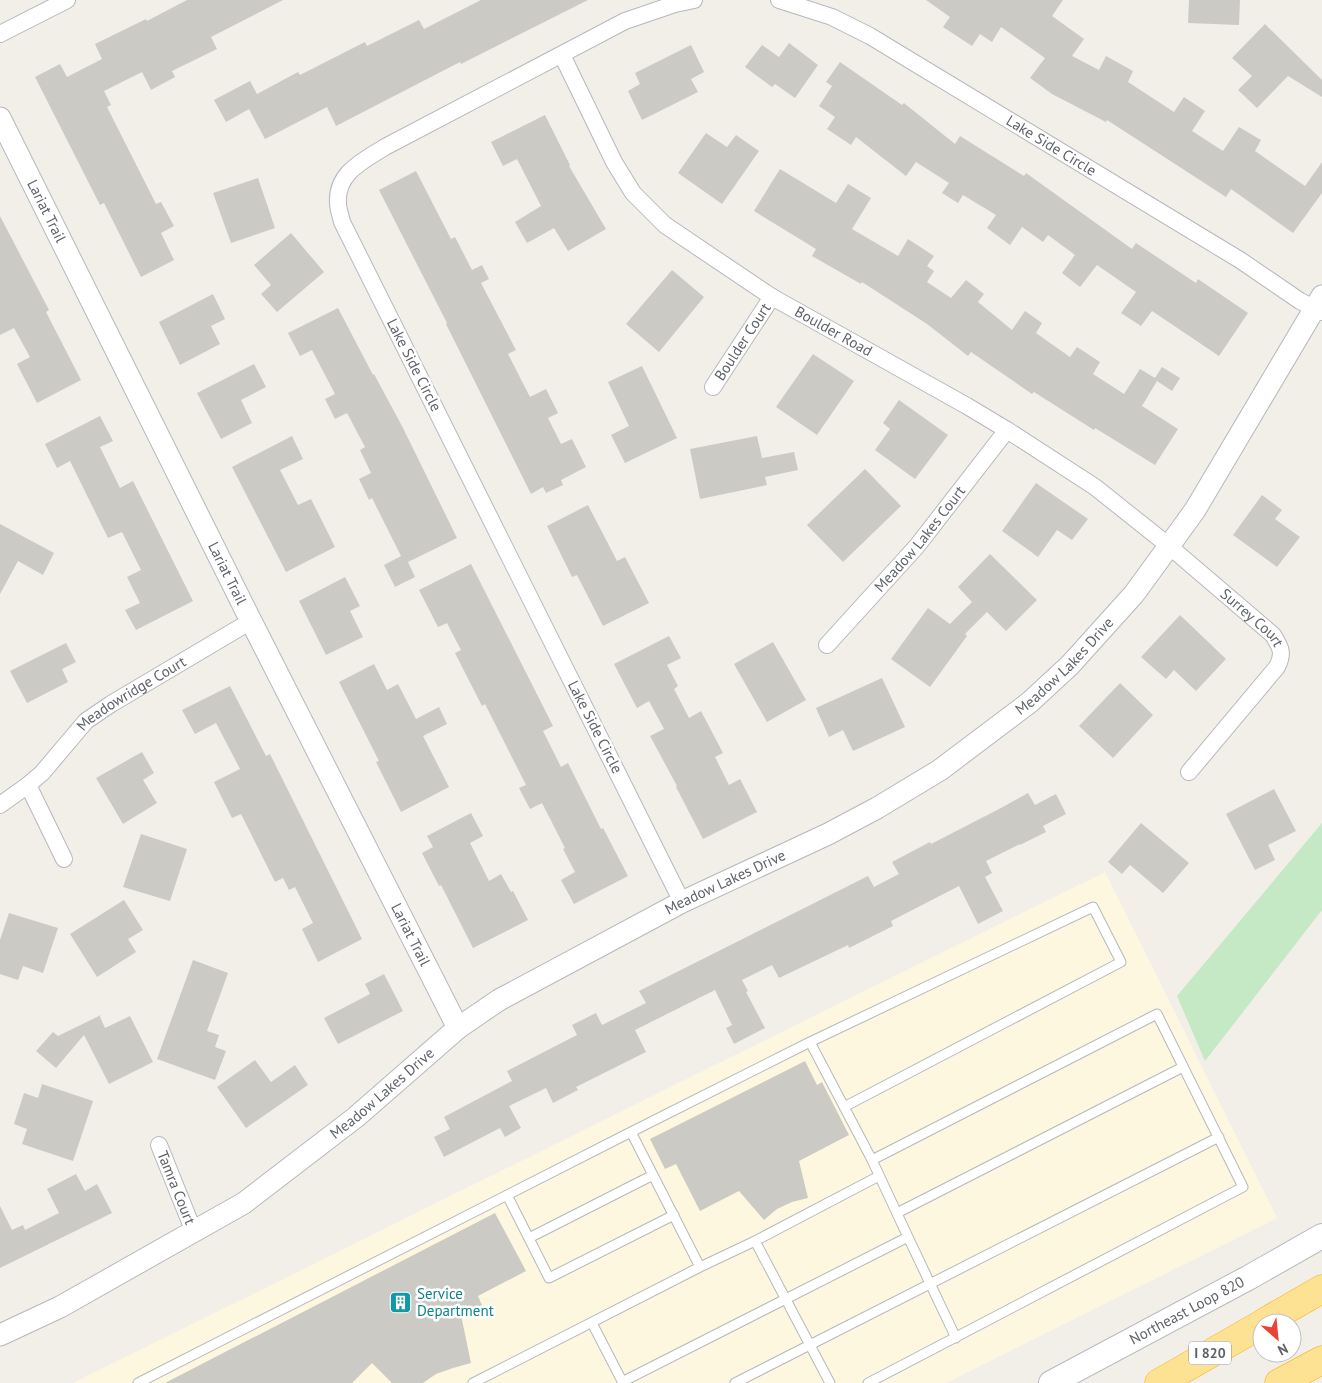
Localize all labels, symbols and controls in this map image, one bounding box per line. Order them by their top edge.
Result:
street label: Lake Side Circle [1003,111,1100,180]
street label: Lariat Trail [23,176,71,246]
street label: Boulder Court [710,299,775,384]
street label: Boulder Road [792,302,876,360]
street label: Lake Side Circle [383,315,446,414]
street label: Meadow Lakes Court [870,482,969,596]
street label: Lariat Trail [204,539,252,608]
street label: Surrey Court [1217,584,1288,650]
street label: Meadow Lakes Drive [1011,613,1117,719]
street label: Meadowridge Court [72,652,189,734]
street label: Lake Side Circle [564,677,627,776]
street label: Meadow Lakes Drive [661,845,788,918]
street label: Lariat Trail [387,900,435,970]
street label: Meadow Lakes Drive [326,1043,438,1143]
street label: Tamra Court [153,1148,200,1227]
street label: Northeast Loop 820 [1126,1272,1247,1348]
place label: Service Department [417,1284,494,1320]
building icon: Service Department [389,1291,413,1315]
north arrow [1252,1313,1302,1363]
text: N [1275,1339,1291,1360]
road number: I 820 [1189,1342,1231,1365]

